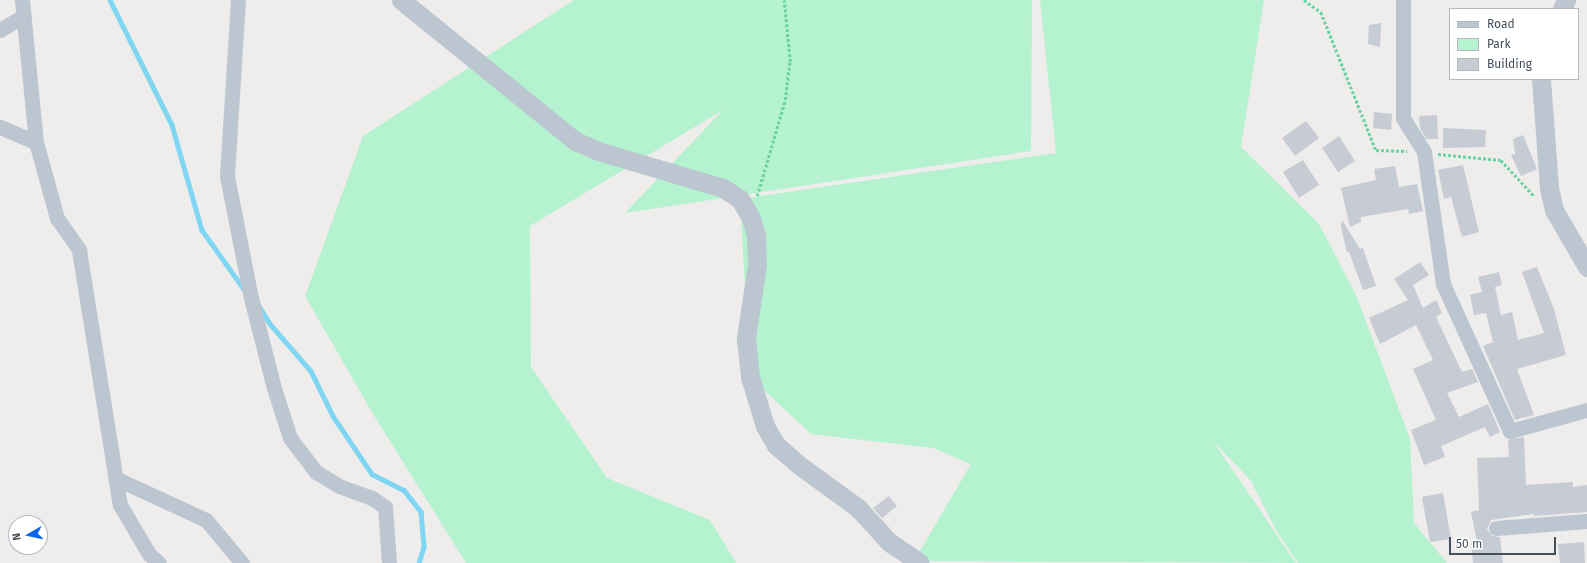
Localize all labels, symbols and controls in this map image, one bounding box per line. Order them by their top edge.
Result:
legend [1449,8,1579,80]
text: Road [1487,17,1515,31]
text: Park [1487,37,1511,51]
text: Building [1487,57,1532,71]
north arrow [8,515,48,555]
scale bar [1451,529,1558,555]
text: N [10,532,24,541]
text: 50 m [1456,537,1482,551]

